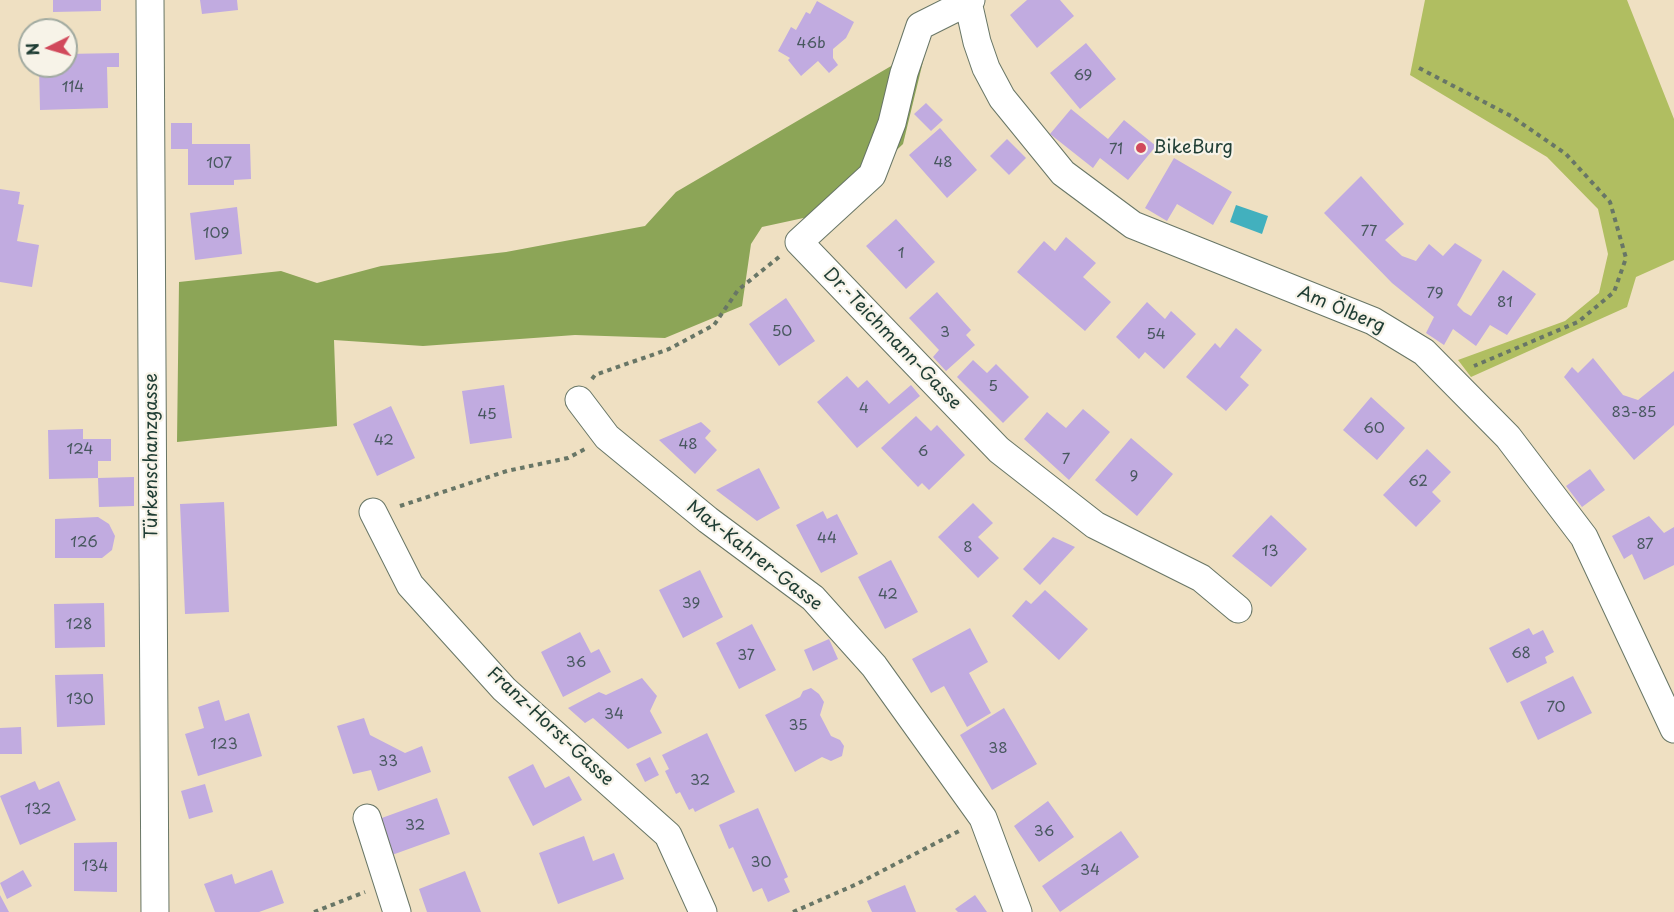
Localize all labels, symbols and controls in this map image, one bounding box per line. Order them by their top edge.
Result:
north arrow [18,18,78,78]
house number: 46b [796,35,826,53]
text: N [20,42,45,57]
house number: 69 [1074,67,1092,85]
house number: 114 [62,79,84,97]
place label: BikeBurg [1153,137,1233,159]
house number: 71 [1109,141,1123,159]
marker: BikeBurg [1134,141,1148,155]
house number: 48 [933,154,953,172]
house number: 107 [206,155,232,173]
house number: 77 [1361,223,1377,241]
house number: 109 [203,225,229,243]
house number: 1 [898,245,904,263]
street label: Dr.-Teichmann-Gasse [819,264,965,414]
street label: Am Ölberg [1294,282,1388,338]
house number: 79 [1426,285,1444,303]
house number: 81 [1497,294,1513,312]
house number: 50 [772,323,792,341]
house number: 3 [940,324,950,342]
house number: 54 [1146,326,1166,344]
street label: Türkenschanzgasse [141,373,163,539]
house number: 5 [988,378,998,396]
house number: 4 [859,400,869,418]
house number: 83-85 [1612,404,1656,422]
house number: 45 [477,406,497,424]
house number: 60 [1363,420,1385,438]
house number: 42 [374,432,394,450]
house number: 48 [678,436,698,454]
house number: 124 [67,441,93,459]
house number: 6 [918,443,928,461]
house number: 7 [1062,451,1070,469]
house number: 9 [1130,468,1138,486]
house number: 62 [1408,473,1428,491]
street label: Max-Kahrer-Gasse [682,496,826,616]
house number: 44 [817,530,837,548]
house number: 126 [70,534,98,552]
house number: 87 [1636,536,1654,554]
house number: 8 [963,539,973,557]
house number: 13 [1262,543,1278,561]
house number: 42 [878,586,898,604]
house number: 39 [682,595,700,613]
house number: 128 [66,616,92,634]
house number: 68 [1511,645,1531,663]
house number: 37 [737,647,755,665]
house number: 36 [566,654,586,672]
street label: Franz-Horst-Gasse [482,663,618,791]
house number: 130 [66,691,94,709]
house number: 70 [1546,699,1566,717]
house number: 34 [604,706,624,724]
house number: 35 [788,717,808,735]
house number: 123 [210,736,238,754]
house number: 38 [988,740,1008,758]
house number: 33 [378,753,398,771]
house number: 32 [690,772,710,790]
house number: 132 [25,801,51,819]
house number: 32 [405,817,425,835]
house number: 36 [1034,823,1054,841]
house number: 30 [751,854,771,872]
house number: 134 [82,858,108,876]
house number: 34 [1080,862,1100,880]

